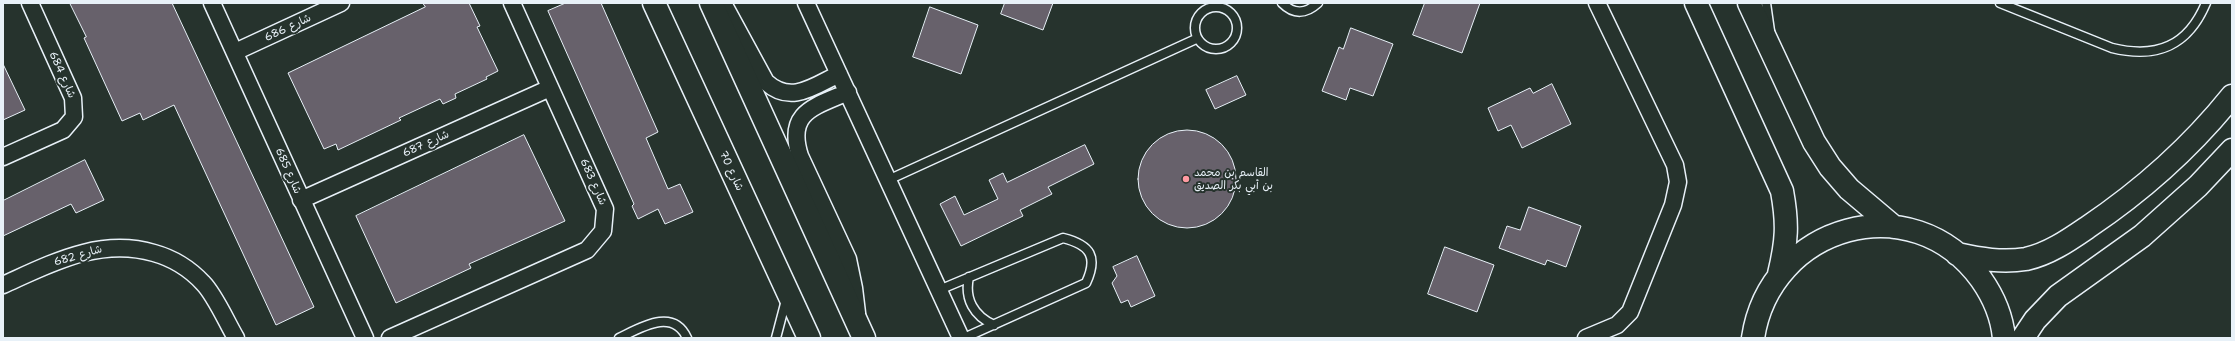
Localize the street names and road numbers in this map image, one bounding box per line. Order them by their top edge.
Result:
street label: شارع 686 [263,11,313,45]
street label: شارع 684 [46,50,78,100]
street label: شارع 687 [401,128,451,160]
street label: شارع 685 [272,146,304,196]
street label: شارع 70 [716,149,746,193]
street label: شارع 683 [577,157,609,207]
street label: شارع 682 [52,243,104,269]

